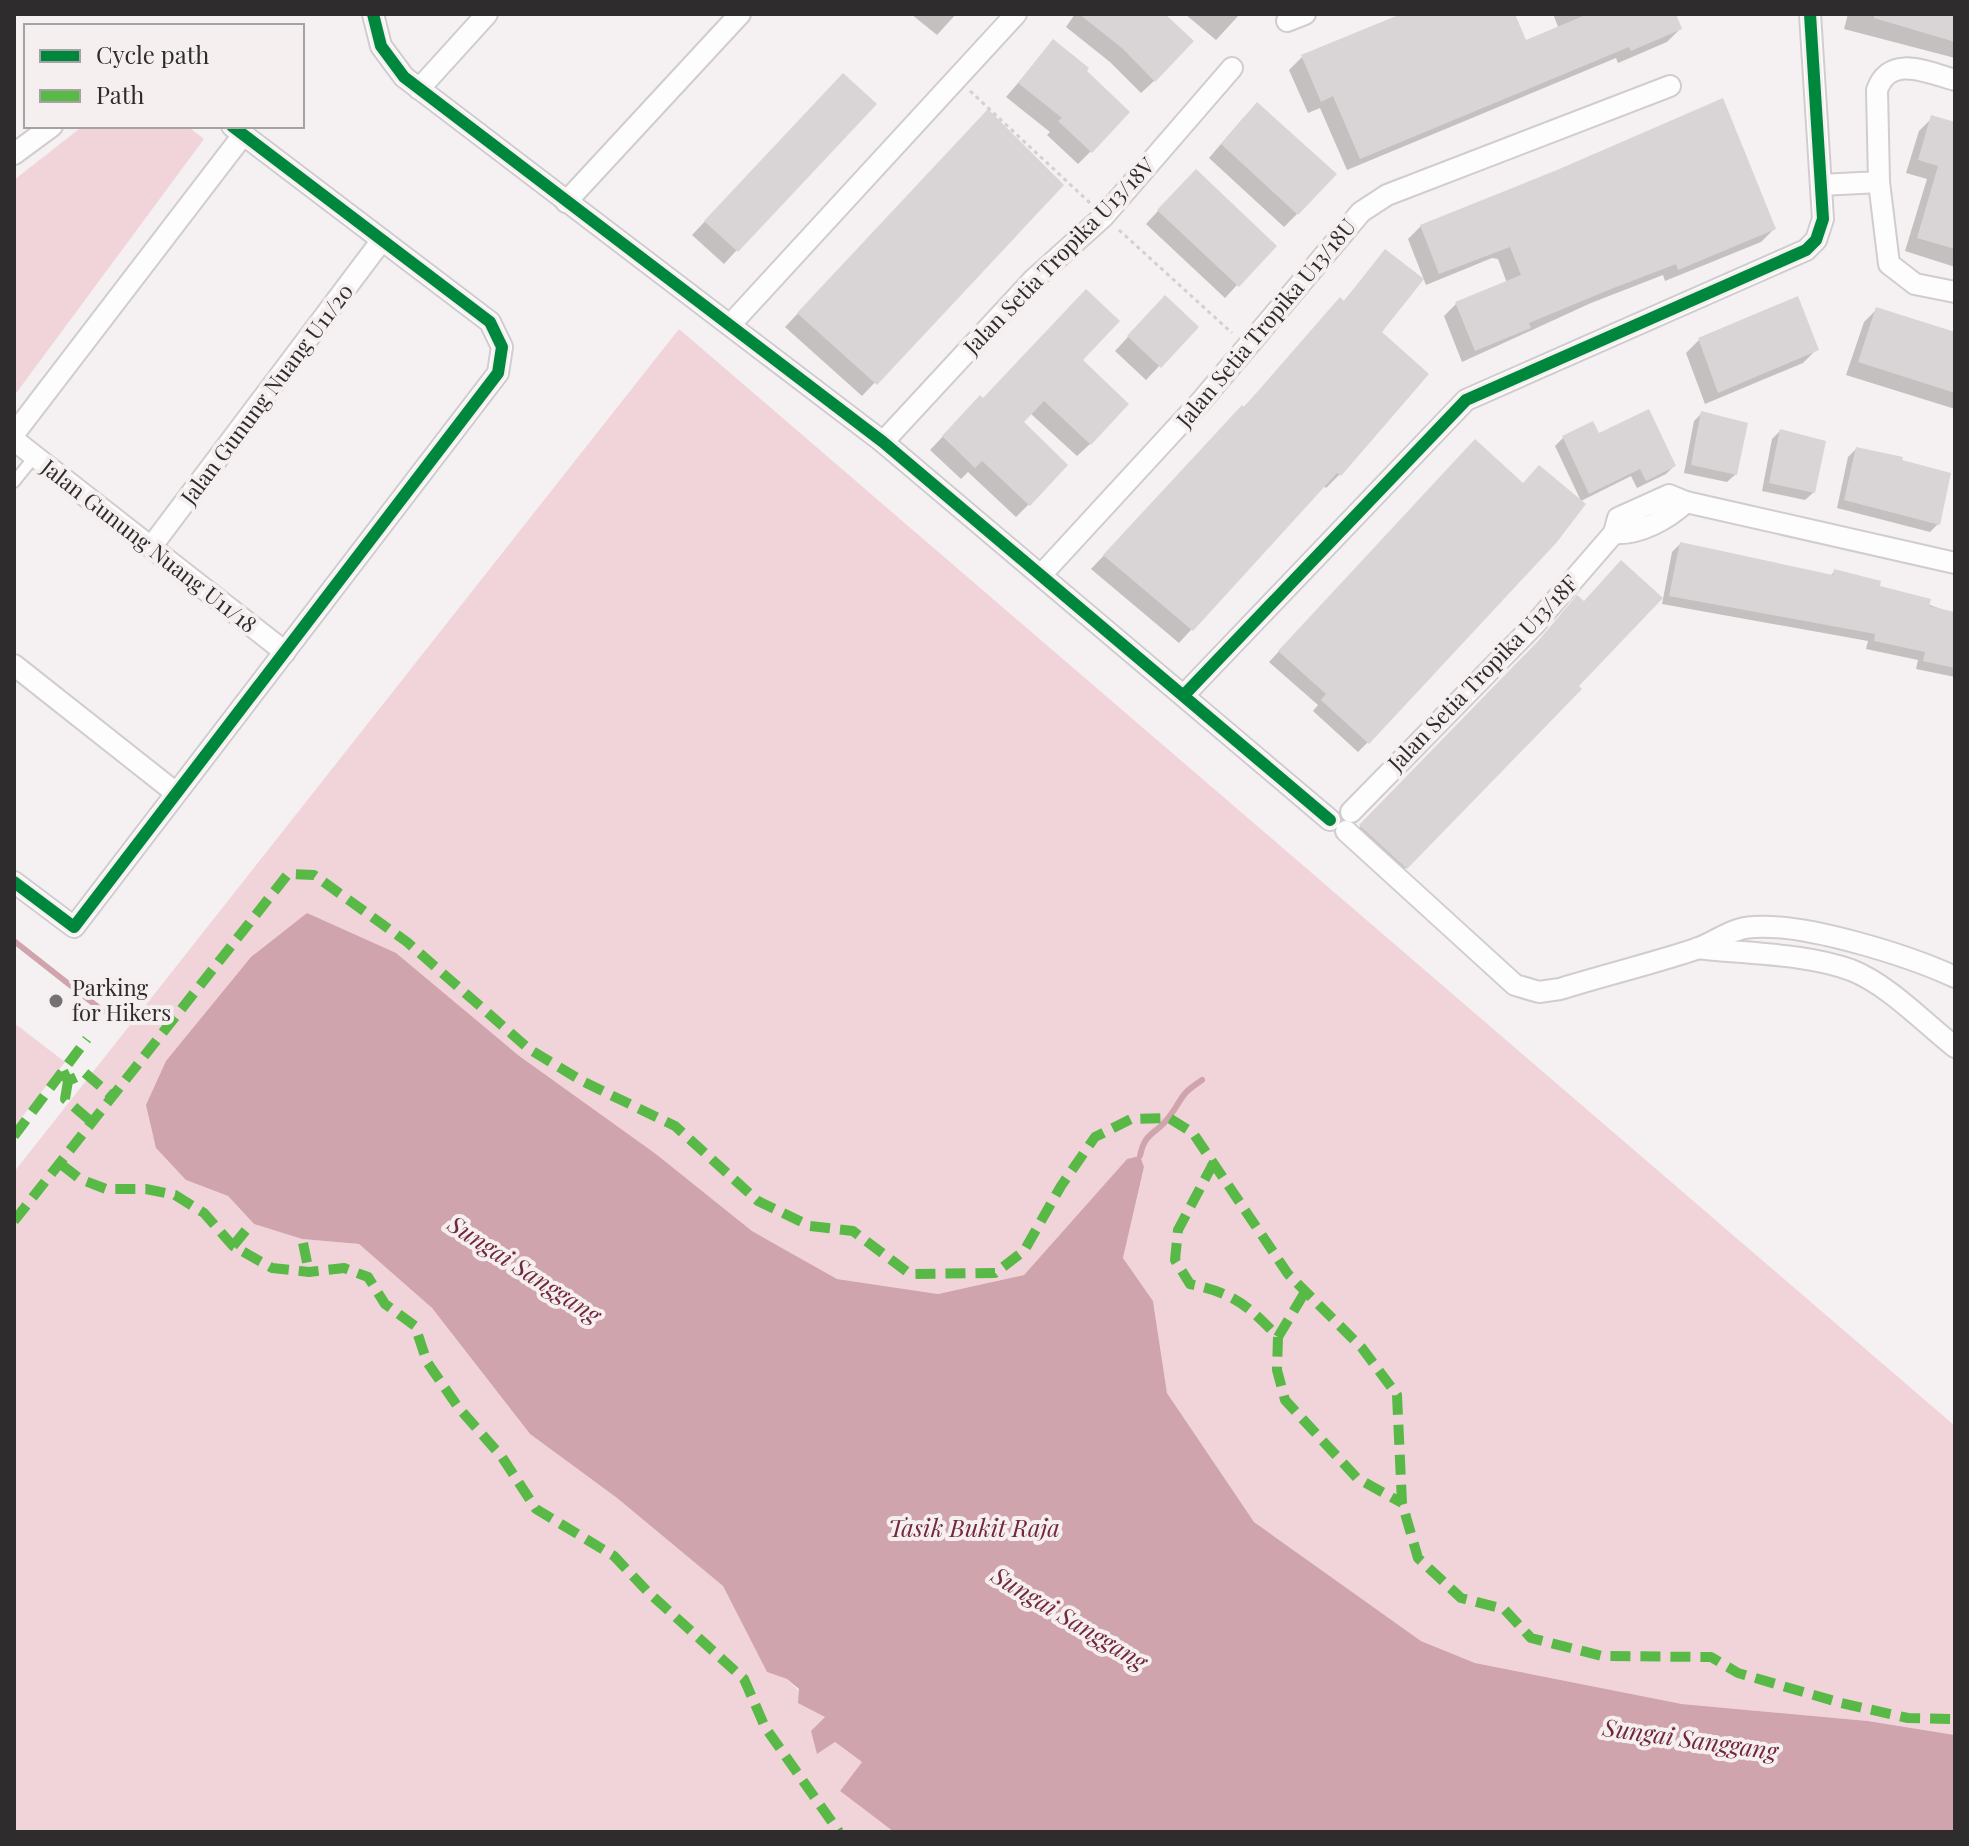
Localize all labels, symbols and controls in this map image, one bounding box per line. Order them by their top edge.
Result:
legend [24,24,304,128]
text: Cycle path [96,38,209,70]
text: Path [96,78,144,110]
street label: Jalan Setia Tropika U13/18V [955,149,1161,361]
street label: Jalan Setia Tropika U13/18U [1168,212,1362,434]
street label: Jalan Gunung Nuang U11/20 [173,277,359,511]
street label: Jalan Gunung Nuang U11/18 [35,451,264,639]
street label: Jalan Setia Tropika U13/18F [1380,568,1584,778]
place label: Parking for Hikers [72,972,171,1027]
marker: Parking for Hikers [47,992,65,1010]
water label: Sungai Sanggang [442,1206,609,1331]
water label: Tasik Bukit Raja [888,1511,1060,1543]
water label: Sungai Sanggang [985,1558,1156,1677]
water label: Sungai Sanggang [1600,1710,1782,1766]

